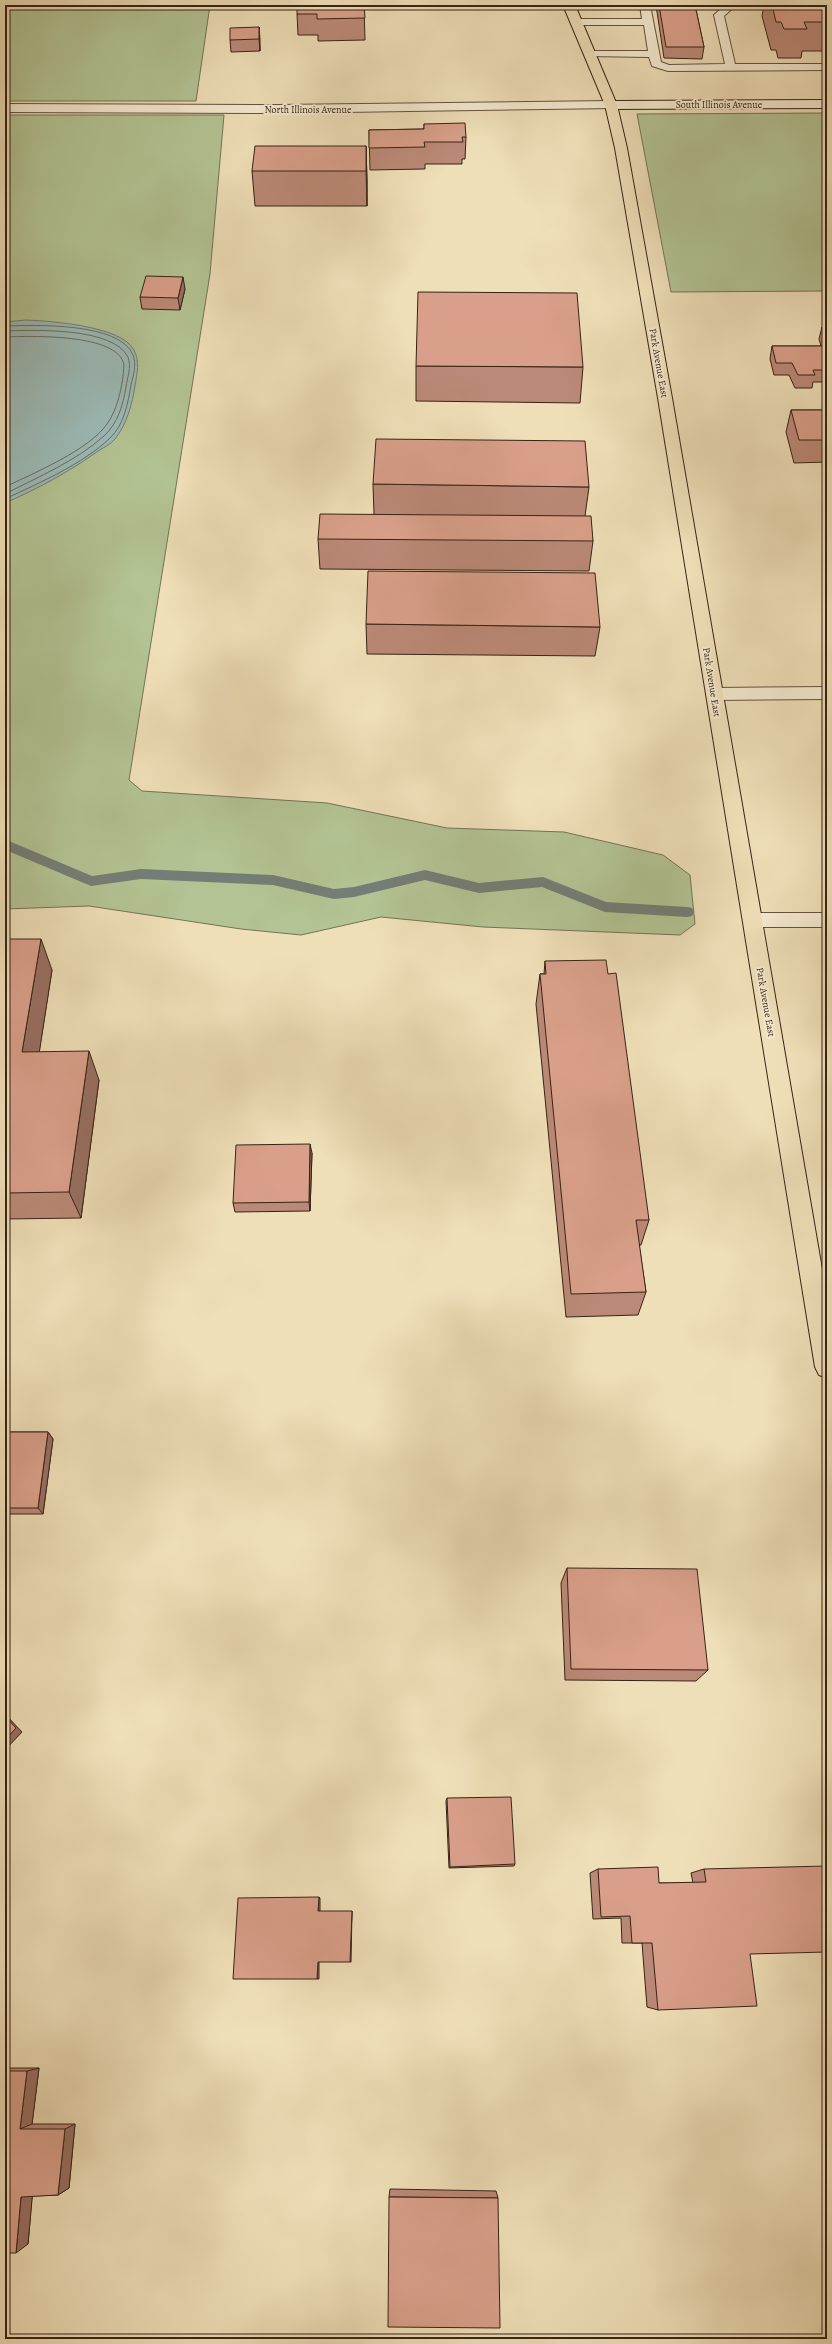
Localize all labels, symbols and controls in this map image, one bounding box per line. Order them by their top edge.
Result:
street label: South Illinois Avenue [676,98,763,111]
street label: North Illinois Avenue [265,103,352,116]
street label: Park Avenue East [647,327,672,399]
street label: Park Avenue East [700,646,724,718]
street label: Park Avenue East [754,966,779,1038]

